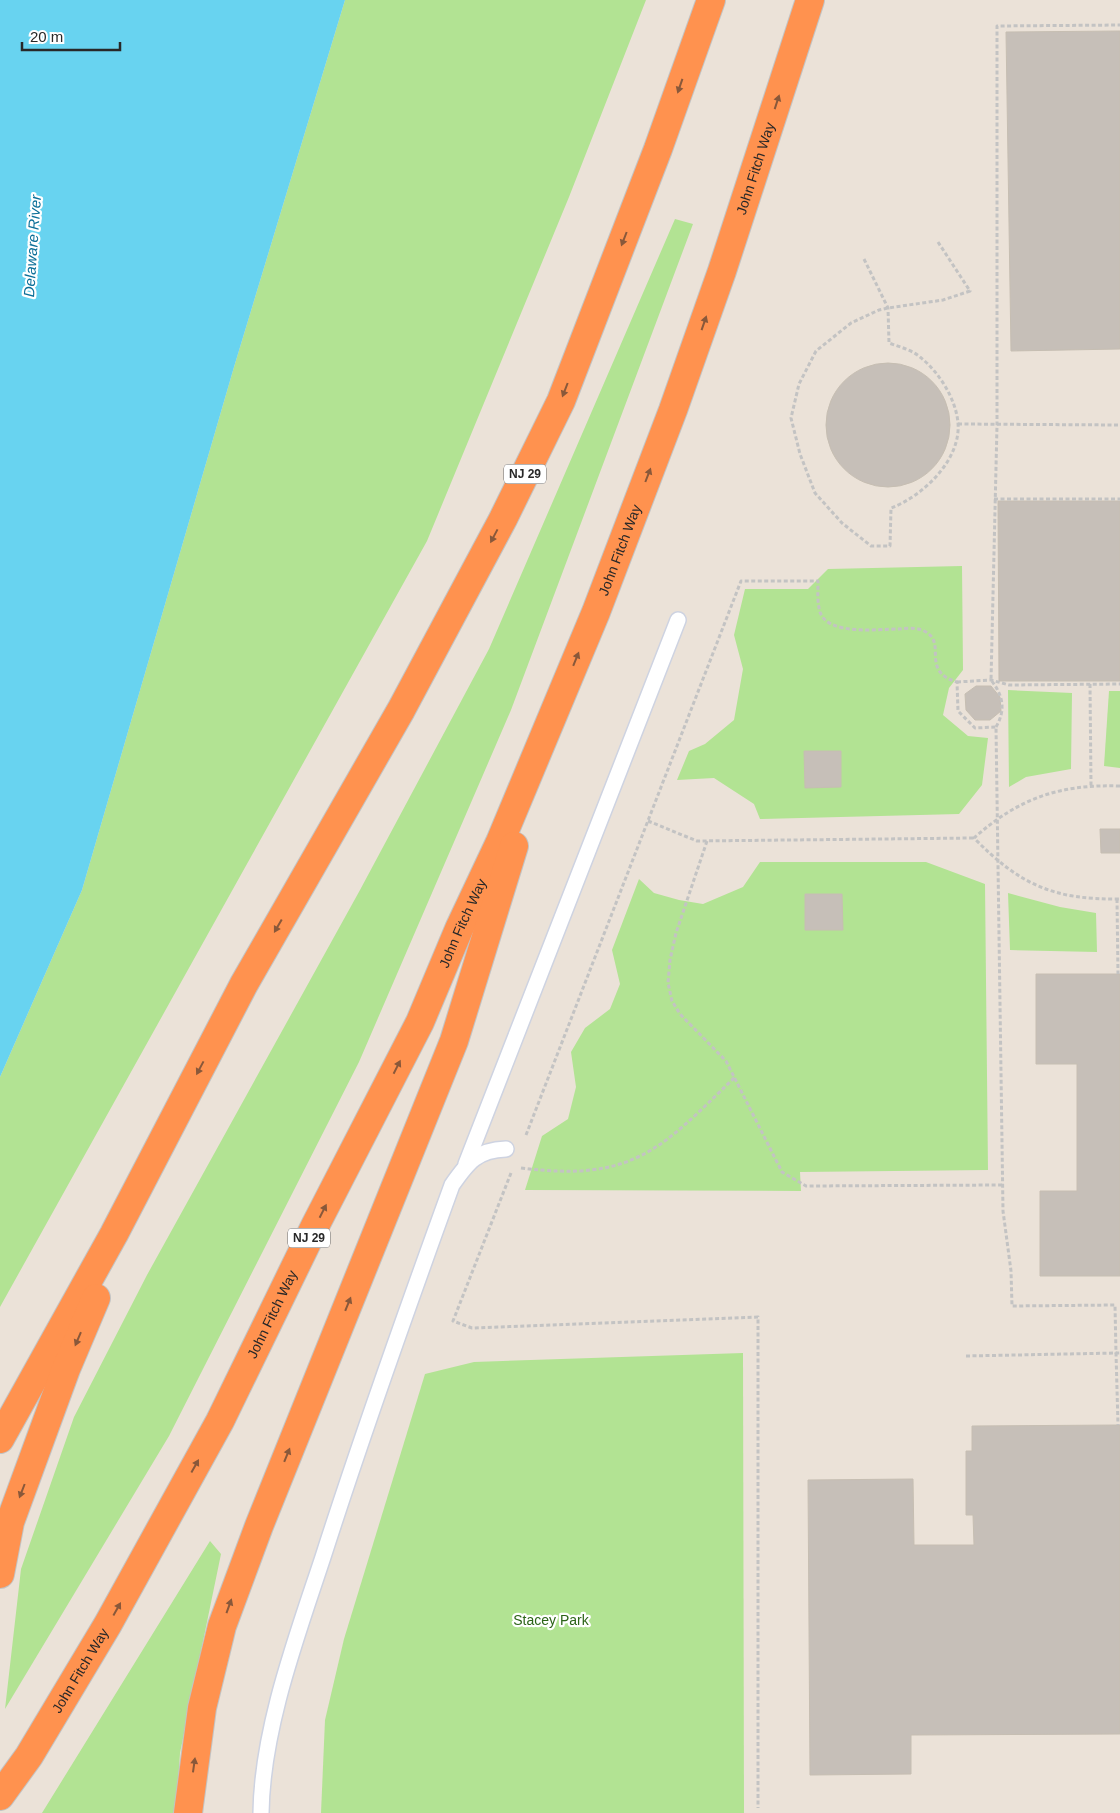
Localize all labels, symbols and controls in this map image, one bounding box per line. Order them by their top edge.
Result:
scale bar [22,20,120,52]
text: 20 m [30,28,63,45]
one-way arrow [676,79,684,94]
one-way arrow [774,94,781,109]
street label: John Fitch Way [733,120,778,217]
water label: Delaware River [20,193,44,298]
one-way arrow [619,231,627,246]
one-way arrow [701,315,708,330]
one-way arrow [561,383,569,398]
road number: NJ 29 [504,464,546,484]
one-way arrow [644,467,652,482]
street label: John Fitch Way [595,502,644,598]
one-way arrow [490,529,498,543]
one-way arrow [573,652,581,666]
street label: John Fitch Way [436,876,490,970]
one-way arrow [274,919,283,932]
one-way arrow [196,1060,204,1075]
one-way arrow [393,1060,401,1074]
one-way arrow [319,1204,327,1219]
road number: NJ 29 [288,1228,330,1248]
street label: John Fitch Way [244,1267,300,1361]
one-way arrow [345,1297,353,1311]
one-way arrow [74,1332,82,1346]
one-way arrow [284,1448,292,1462]
one-way arrow [191,1459,199,1474]
one-way arrow [18,1484,26,1499]
one-way arrow [226,1599,233,1614]
one-way arrow [113,1601,121,1616]
park label: Stacey Park [513,1612,590,1628]
street label: John Fitch Way [49,1625,112,1716]
one-way arrow [190,1756,198,1772]

